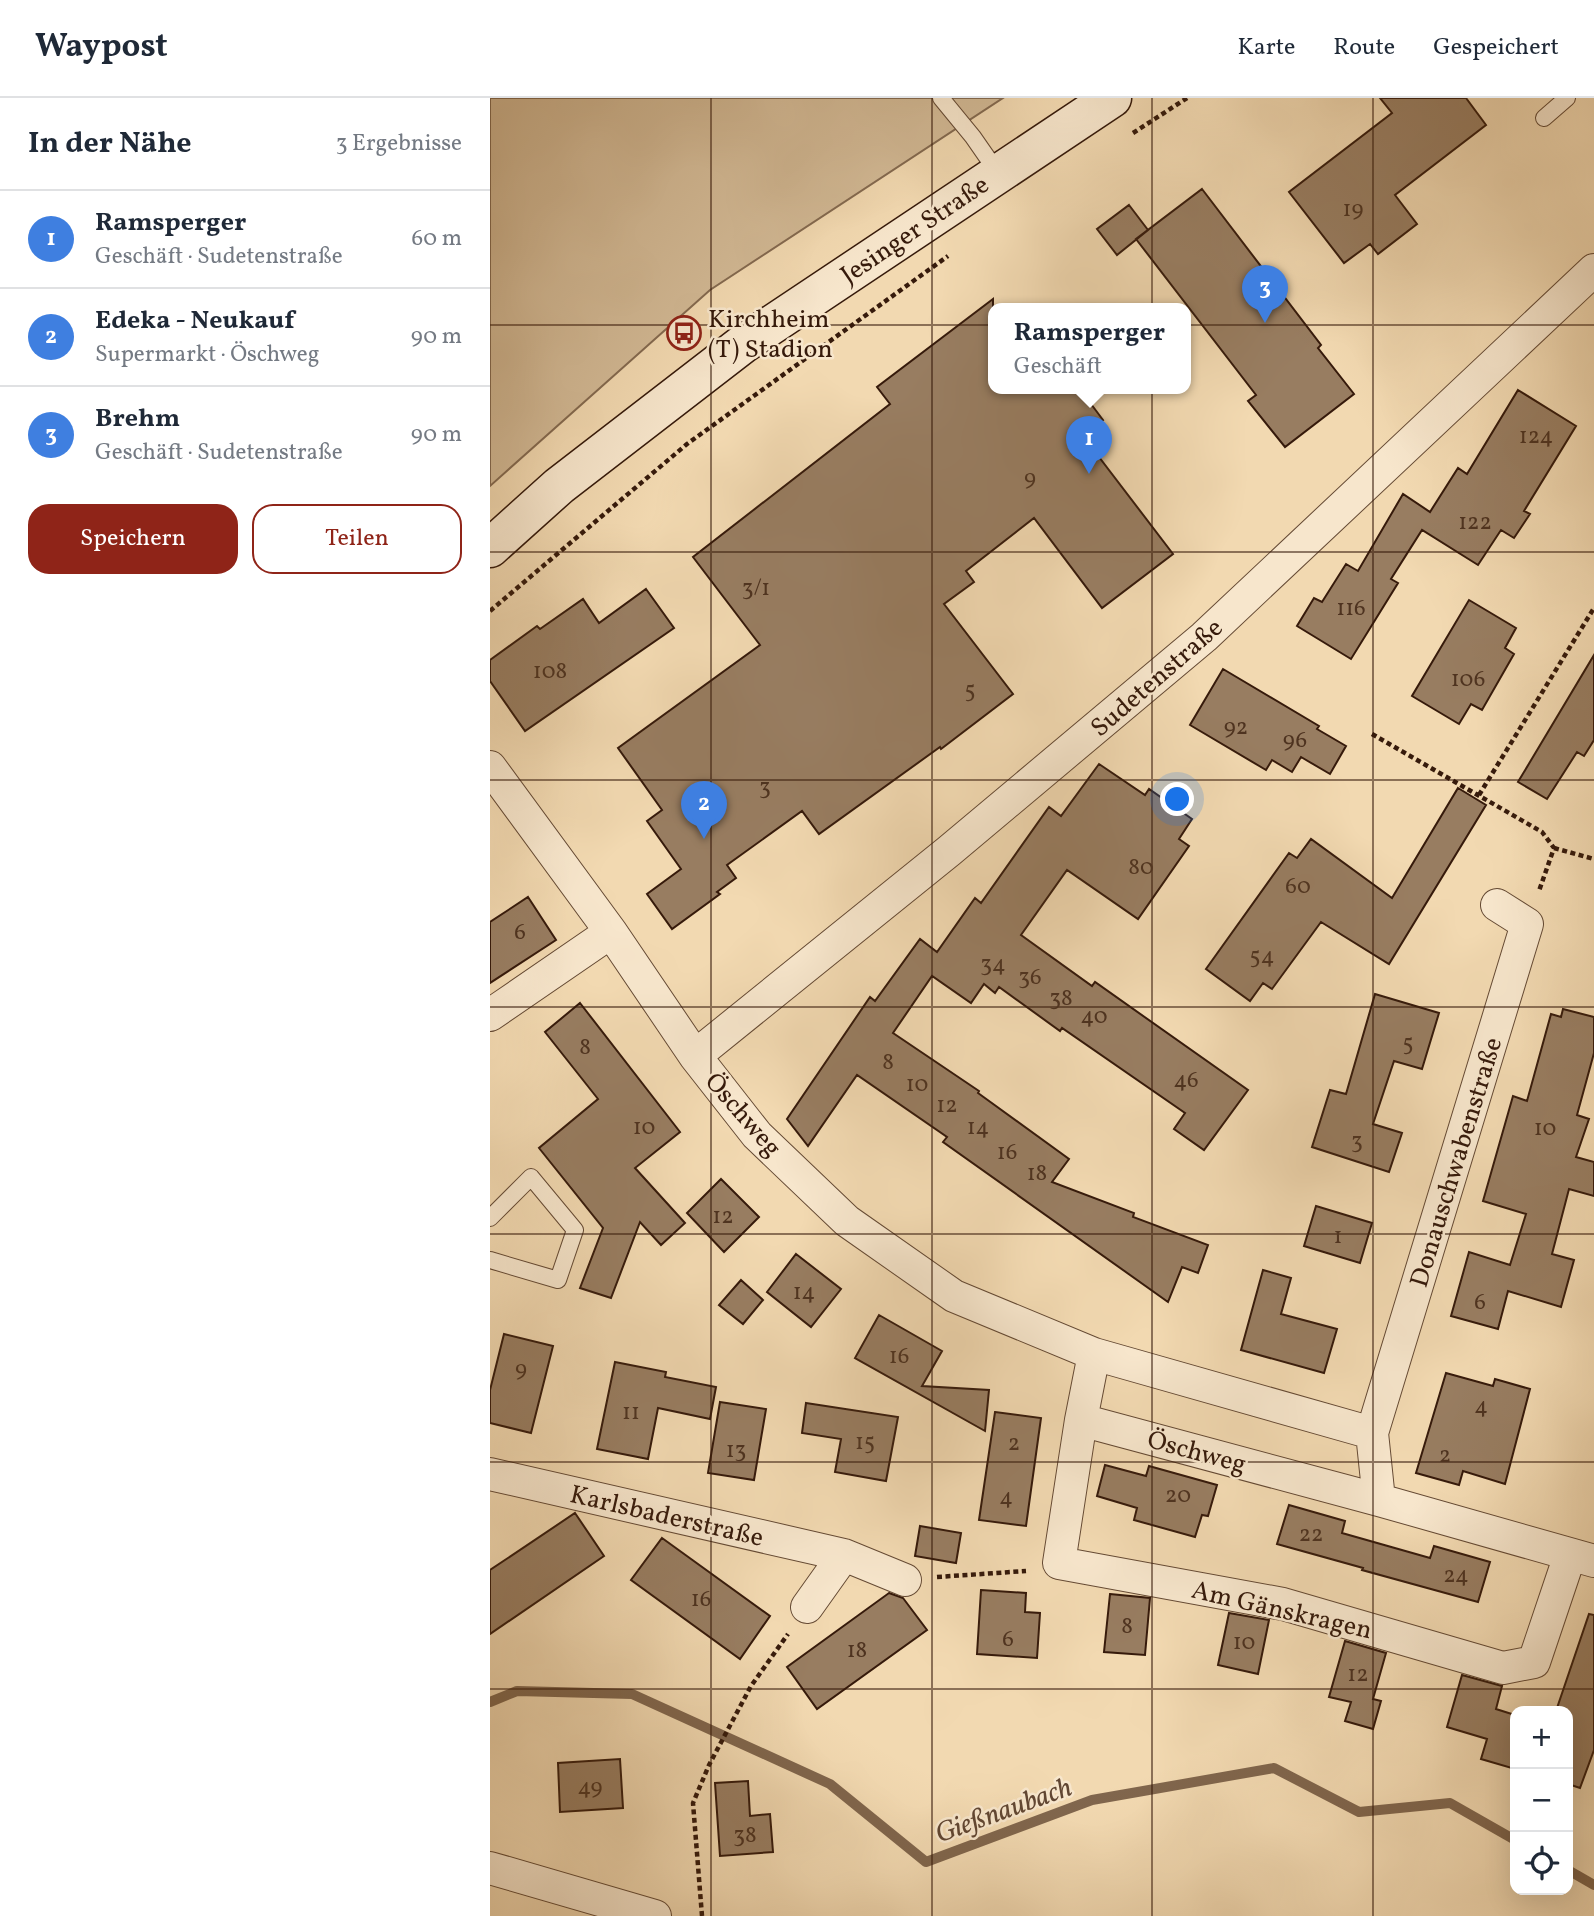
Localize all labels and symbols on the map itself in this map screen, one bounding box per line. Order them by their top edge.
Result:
street label: Jesinger Straße [834,168,997,294]
house number: 19 [1343,194,1363,226]
pin: 3 [1242,265,1288,323]
place label: Kirchheim (T) Stadion [708,302,833,368]
bus stop icon: Kirchheim (T) Stadion [665,314,703,352]
pin: 1 [1066,416,1112,474]
house number: 124 [1519,421,1553,453]
house number: 9 [1024,463,1036,495]
house number: 122 [1458,507,1492,539]
house number: 3/1 [742,573,770,605]
house number: 116 [1336,593,1366,625]
street label: Sudetenstraße [1083,611,1231,746]
house number: 108 [533,656,567,688]
house number: 106 [1451,664,1485,696]
house number: 5 [964,675,976,707]
house number: 92 [1224,712,1248,744]
house number: 96 [1283,725,1307,757]
house number: 3 [759,772,771,804]
pin: 2 [681,781,727,839]
your location [1160,782,1194,816]
house number: 80 [1128,852,1154,884]
house number: 60 [1285,871,1311,903]
house number: 6 [514,917,526,949]
house number: 54 [1250,941,1274,973]
house number: 34 [980,949,1006,981]
house number: 36 [1018,962,1042,994]
house number: 38 [1049,983,1073,1015]
house number: 40 [1080,1001,1108,1033]
house number: 5 [1402,1028,1414,1060]
house number: 8 [579,1032,591,1064]
street label: Donauschwabenstraße [1402,1033,1512,1292]
house number: 8 [882,1047,894,1079]
street label: Öschweg [696,1065,789,1165]
house number: 46 [1173,1065,1199,1097]
house number: 10 [906,1069,928,1101]
house number: 12 [936,1090,958,1122]
house number: 10 [633,1112,655,1144]
house number: 14 [967,1112,989,1144]
house number: 10 [1534,1113,1556,1145]
house number: 3 [1351,1126,1363,1158]
house number: 16 [997,1137,1017,1169]
house number: 18 [1027,1158,1047,1190]
house number: 12 [712,1201,734,1233]
house number: 1 [1334,1221,1342,1253]
house number: 14 [793,1277,815,1309]
house number: 6 [1474,1287,1486,1319]
house number: 16 [889,1341,909,1373]
house number: 9 [515,1354,527,1386]
house number: 4 [1474,1391,1488,1423]
house number: 11 [622,1397,640,1429]
street label: Öschweg [1143,1422,1250,1483]
house number: 15 [855,1427,875,1459]
house number: 2 [1008,1428,1020,1460]
house number: 13 [726,1435,746,1467]
house number: 2 [1439,1440,1451,1472]
street label: Karlsbaderstraße [566,1477,767,1557]
house number: 20 [1165,1480,1191,1512]
house number: 4 [999,1482,1013,1514]
house number: 22 [1299,1519,1323,1551]
house number: 24 [1443,1560,1469,1592]
street label: Am Gänskragen [1188,1573,1375,1649]
house number: 16 [691,1584,711,1616]
house number: 8 [1121,1611,1133,1643]
house number: 6 [1002,1624,1014,1656]
house number: 10 [1233,1627,1255,1659]
house number: 18 [847,1635,867,1667]
house number: 12 [1347,1659,1369,1691]
water label: Gießnaubach [930,1769,1078,1854]
house number: 49 [578,1772,603,1804]
house number: 38 [733,1820,757,1852]

